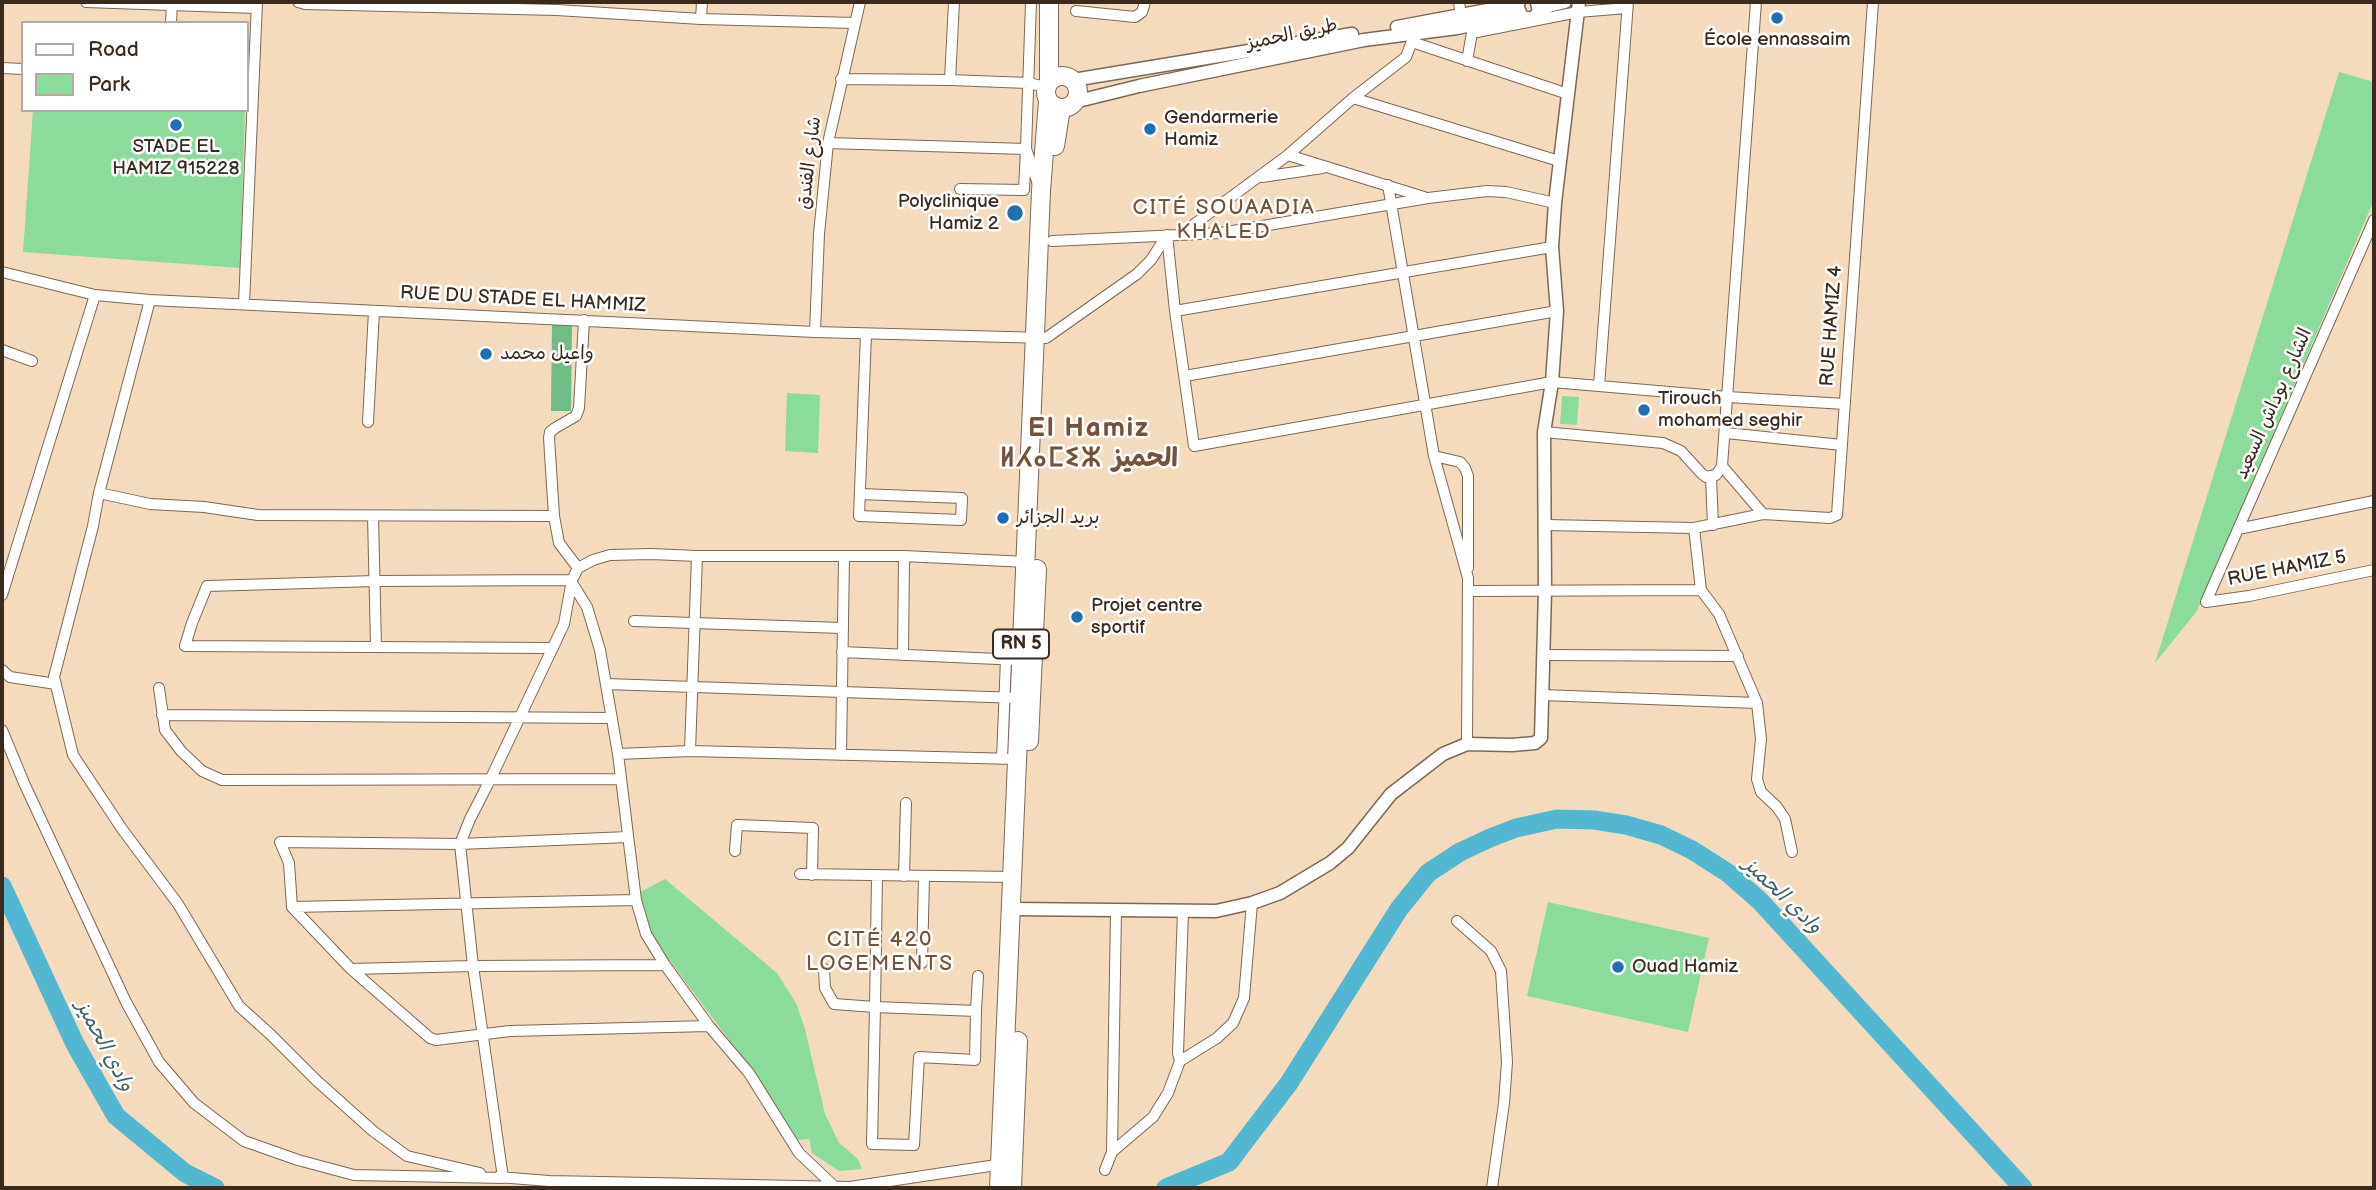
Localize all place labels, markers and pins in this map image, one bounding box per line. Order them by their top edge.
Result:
marker: École ennassaim [1769,10,1785,26]
place label: École ennassaim [1704,29,1850,51]
place label: Gendarmerie Hamiz [1164,107,1278,151]
marker: STADE EL HAMIZ 915228 [168,117,184,133]
marker: Gendarmerie Hamiz [1142,121,1158,137]
place label: STADE EL HAMIZ 915228 [112,136,240,180]
place label: Polyclinique Hamiz 2 [898,191,999,235]
marker: Polyclinique Hamiz 2 [1005,203,1025,223]
place label: واعيل محمد [500,343,594,365]
marker: واعيل محمد [478,346,494,362]
place label: Tirouch mohamed seghir [1658,388,1802,432]
marker: Tirouch mohamed seghir [1636,402,1652,418]
place label: بريد الجزائر [1017,507,1100,529]
marker: بريد الجزائر [995,510,1011,526]
place label: Projet centre sportif [1091,595,1202,639]
marker: Projet centre sportif [1069,609,1085,625]
place label: Ouad Hamiz [1632,956,1738,978]
marker: Ouad Hamiz [1610,959,1626,975]

